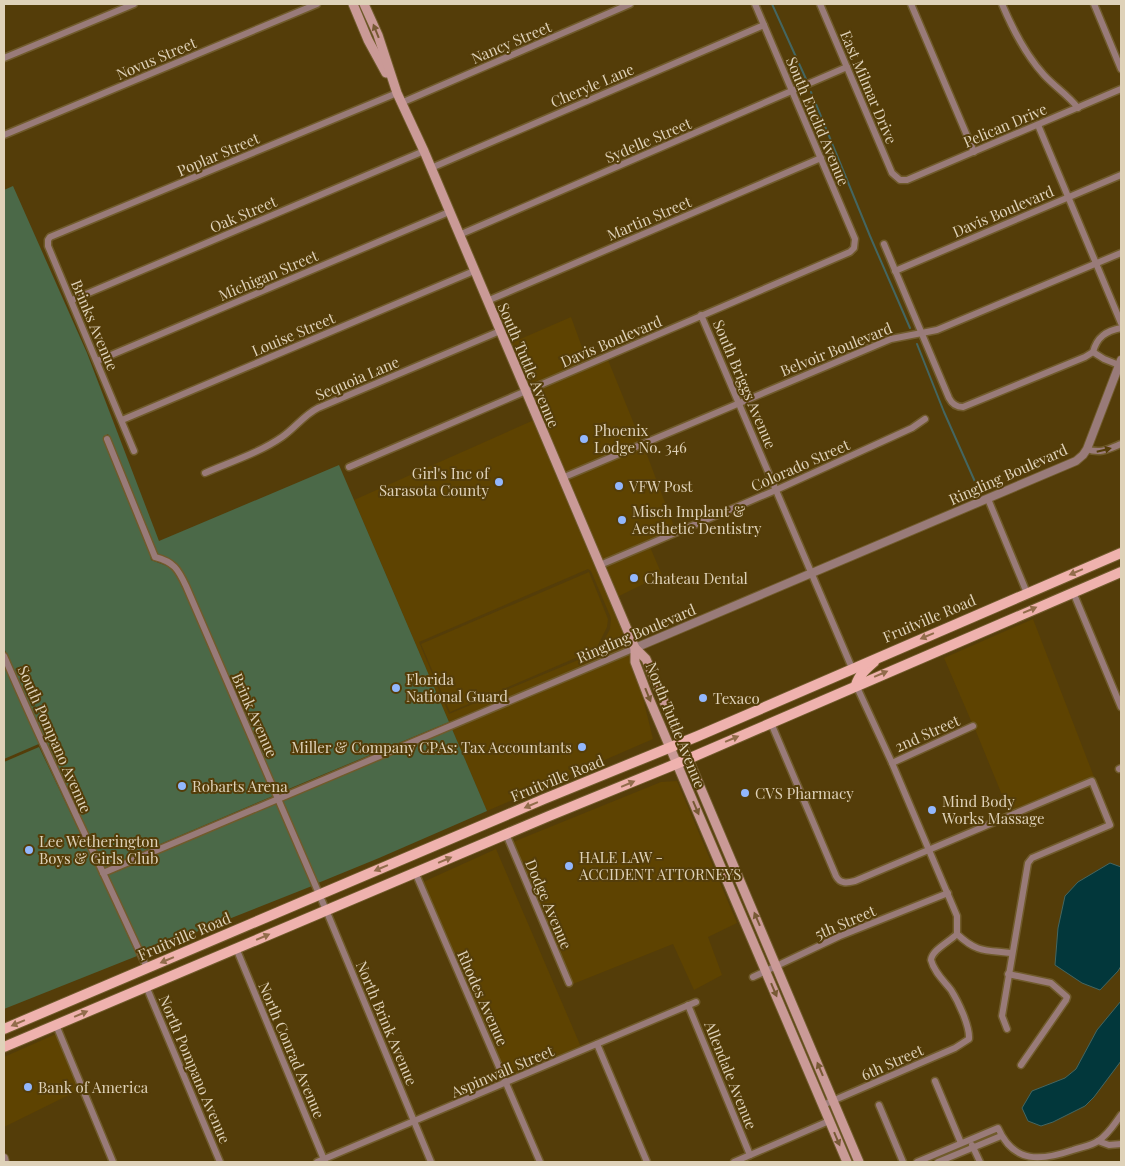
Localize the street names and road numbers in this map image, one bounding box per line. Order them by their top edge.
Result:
street label: Nancy Street [468,16,555,68]
street label: East Milmar Drive [836,27,902,147]
street label: Novus Street [113,32,200,84]
street label: South Euclid Avenue [782,53,854,189]
street label: Cheryle Lane [547,58,637,112]
street label: Pelican Drive [960,98,1050,152]
street label: Sydelle Street [602,113,695,167]
street label: Poplar Street [174,127,263,180]
street label: Davis Boulevard [949,181,1057,241]
street label: Oak Street [207,191,280,237]
street label: Martin Street [604,191,695,245]
street label: Michigan Street [215,245,321,305]
street label: Brinks Avenue [67,276,123,374]
street label: South Tuttle Avenue [494,299,564,431]
street label: Louise Street [248,307,338,360]
street label: Davis Boulevard [557,311,665,371]
street label: South Briggs Avenue [709,316,781,452]
street label: Belvoir Boulevard [777,317,895,381]
street label: Sequoia Lane [312,351,402,405]
street label: Colorado Street [748,434,853,496]
street label: Ringling Boulevard [946,439,1071,509]
street label: Fruitville Road [879,589,979,647]
street label: Ringling Boulevard [573,599,699,667]
street label: North Tuttle Avenue [642,659,710,791]
street label: South Pompano Avenue [14,662,96,816]
street label: Brink Avenue [228,670,282,760]
street label: 2nd Street [891,710,963,756]
street label: Fruitville Road [507,750,607,806]
street label: Dodge Avenue [521,856,577,952]
street label: 5th Street [811,900,879,944]
street label: Fruitville Road [134,907,234,965]
street label: Rhodes Avenue [453,947,513,1049]
street label: North Brink Avenue [352,958,422,1088]
street label: North Conrad Avenue [254,979,330,1121]
street label: North Pompano Avenue [155,992,235,1146]
street label: Allendale Avenue [700,1017,762,1132]
street label: 6th Street [858,1039,927,1085]
street label: Aspinwall Street [447,1040,557,1102]

